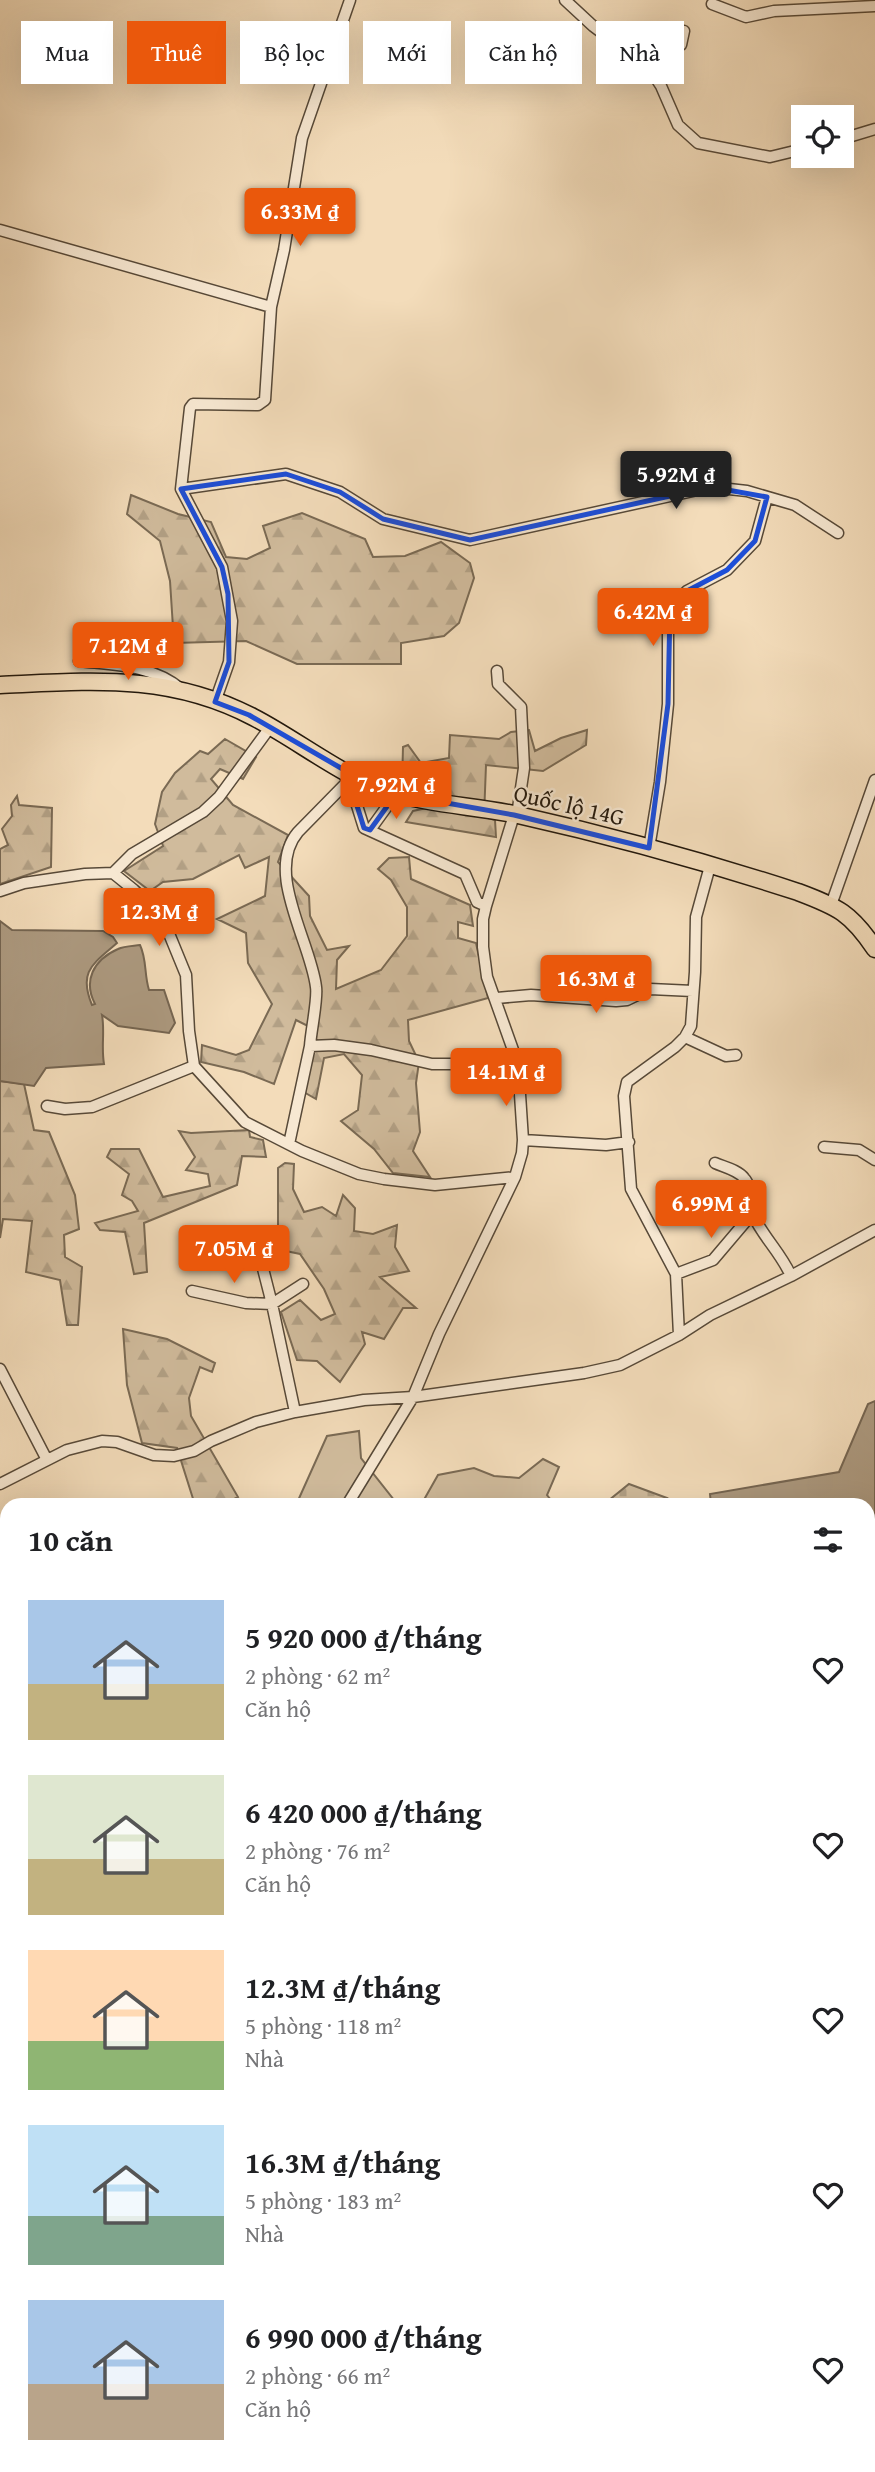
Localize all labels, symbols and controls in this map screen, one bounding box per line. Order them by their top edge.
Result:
chip: Mua [21,21,113,84]
chip: Thuê [127,21,226,84]
chip: Bộ lọc [240,21,349,84]
chip: Mới [363,21,451,84]
chip: Căn hộ [465,21,582,84]
chip: Nhà [596,21,684,84]
map controls [791,105,854,168]
button: locate [791,105,854,168]
pin: 6.33M ₫ [235,188,365,248]
text: 6.33M ₫ [260,194,340,227]
pin: 5.92M ₫ [611,452,741,511]
text: 5.92M ₫ [636,457,716,490]
pin: 6.42M ₫ [588,588,718,648]
text: 6.42M ₫ [613,594,693,627]
pin: 7.12M ₫ [63,622,193,682]
text: 7.12M ₫ [88,628,168,661]
pin: 7.92M ₫ [331,762,461,821]
text: 7.92M ₫ [356,767,436,800]
street label: Quốc lộ 14G [511,776,628,833]
pin: 12.3M ₫ [94,888,224,948]
text: 12.3M ₫ [119,894,199,927]
pin: 16.3M ₫ [531,956,661,1015]
text: 16.3M ₫ [556,961,636,994]
pin: 14.1M ₫ [441,1048,571,1108]
text: 14.1M ₫ [466,1054,546,1087]
pin: 6.99M ₫ [646,1180,776,1240]
text: 6.99M ₫ [671,1186,751,1219]
pin: 7.05M ₫ [169,1226,299,1285]
text: 7.05M ₫ [194,1231,274,1264]
text: 10 căn [28,1518,113,1562]
icon: filters [809,1521,847,1559]
text: 5 920 000 ₫/tháng [245,1615,482,1659]
icon: home [84,1628,168,1712]
icon: heart [809,1651,847,1689]
text: 2 phòng · 62 m² [245,1659,390,1692]
text: Căn hộ [245,1692,311,1725]
text: 6 420 000 ₫/tháng [245,1790,482,1834]
icon: home [84,1803,168,1887]
icon: heart [809,1826,847,1864]
text: 2 phòng · 76 m² [245,1834,390,1867]
text: Căn hộ [245,1867,311,1900]
text: 12.3M ₫/tháng [245,1965,440,2009]
icon: home [84,1978,168,2062]
icon: heart [809,2001,847,2039]
text: 5 phòng · 118 m² [245,2009,401,2042]
text: Nhà [245,2042,284,2075]
text: 16.3M ₫/tháng [245,2140,440,2184]
icon: home [84,2153,168,2237]
icon: heart [809,2176,847,2214]
text: 5 phòng · 183 m² [245,2184,401,2217]
text: Nhà [245,2217,284,2250]
text: 6 990 000 ₫/tháng [245,2315,482,2359]
icon: home [84,2328,168,2412]
icon: heart [809,2351,847,2389]
text: 2 phòng · 66 m² [245,2359,390,2392]
text: Căn hộ [245,2392,311,2425]

